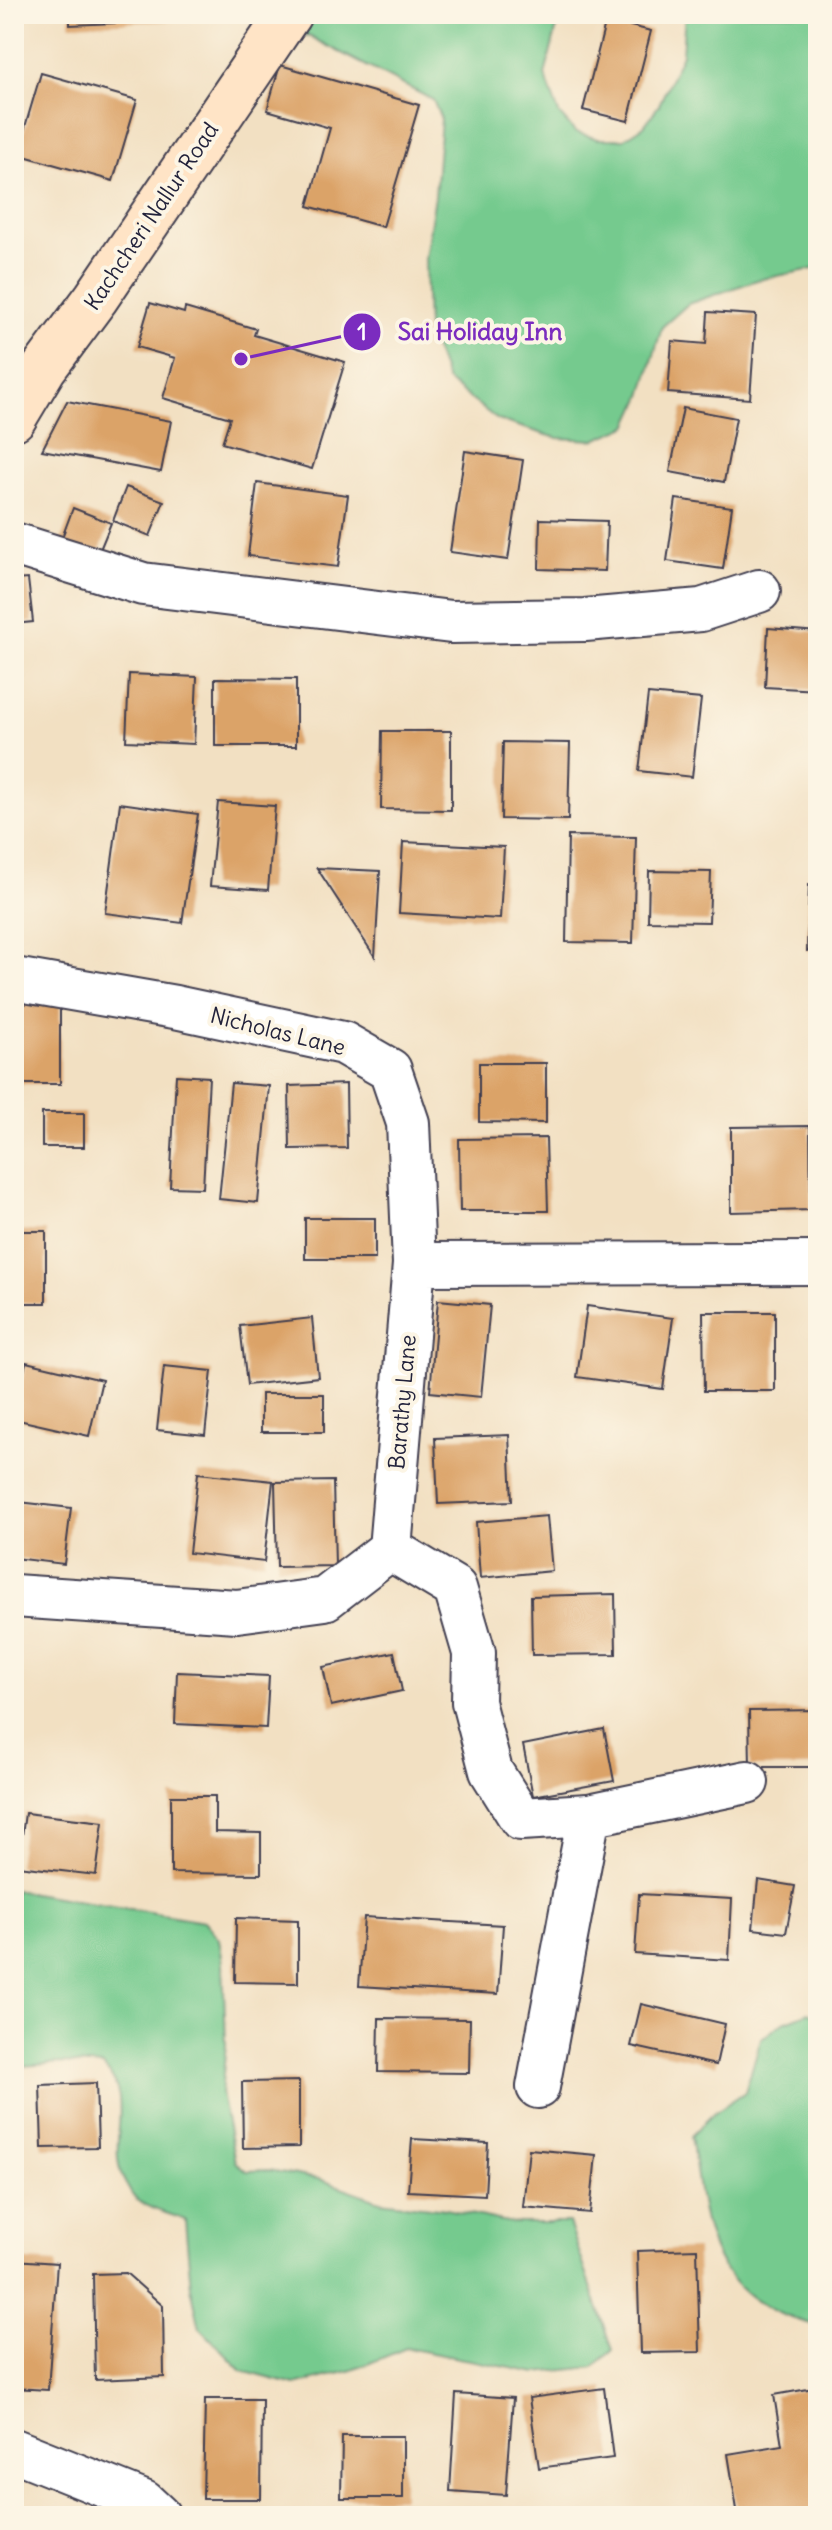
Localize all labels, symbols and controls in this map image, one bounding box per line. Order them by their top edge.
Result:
street label: Kachcheri Nallur Road [78,117,224,315]
callout: Sai Holiday Inn [342,308,579,356]
text: 1 [357,316,367,346]
text: Sai Holiday Inn [398,316,562,346]
street label: Nicholas Lane [208,1001,348,1061]
street label: Barathy Lane [382,1334,422,1470]

